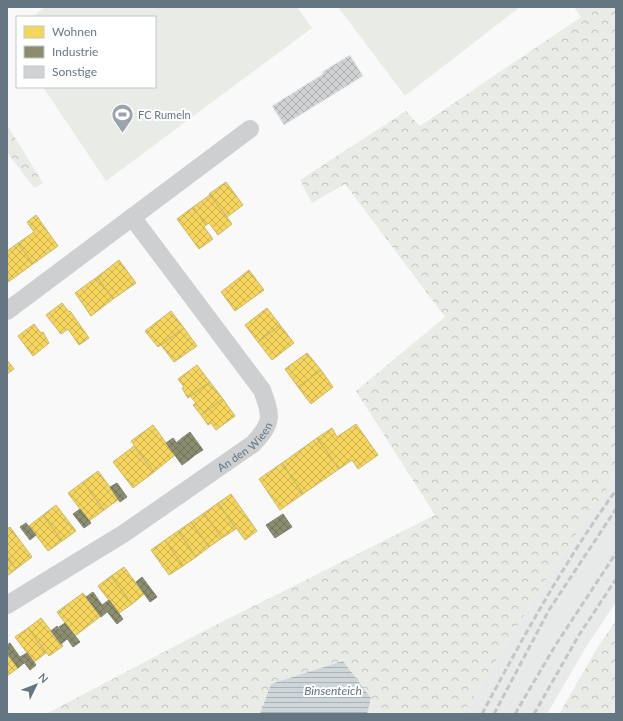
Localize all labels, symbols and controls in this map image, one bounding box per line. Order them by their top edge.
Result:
legend [16,16,156,88]
text: Wohnen [52,24,97,39]
text: Industrie [52,44,98,59]
text: Sonstige [52,64,97,79]
sports icon: FC Rumeln [109,101,135,134]
place label: FC Rumeln [138,108,191,121]
street label: An den Wieen [214,420,274,474]
north arrow [16,665,56,705]
text: N [36,670,51,685]
water label: Binsenteich [304,683,362,698]

